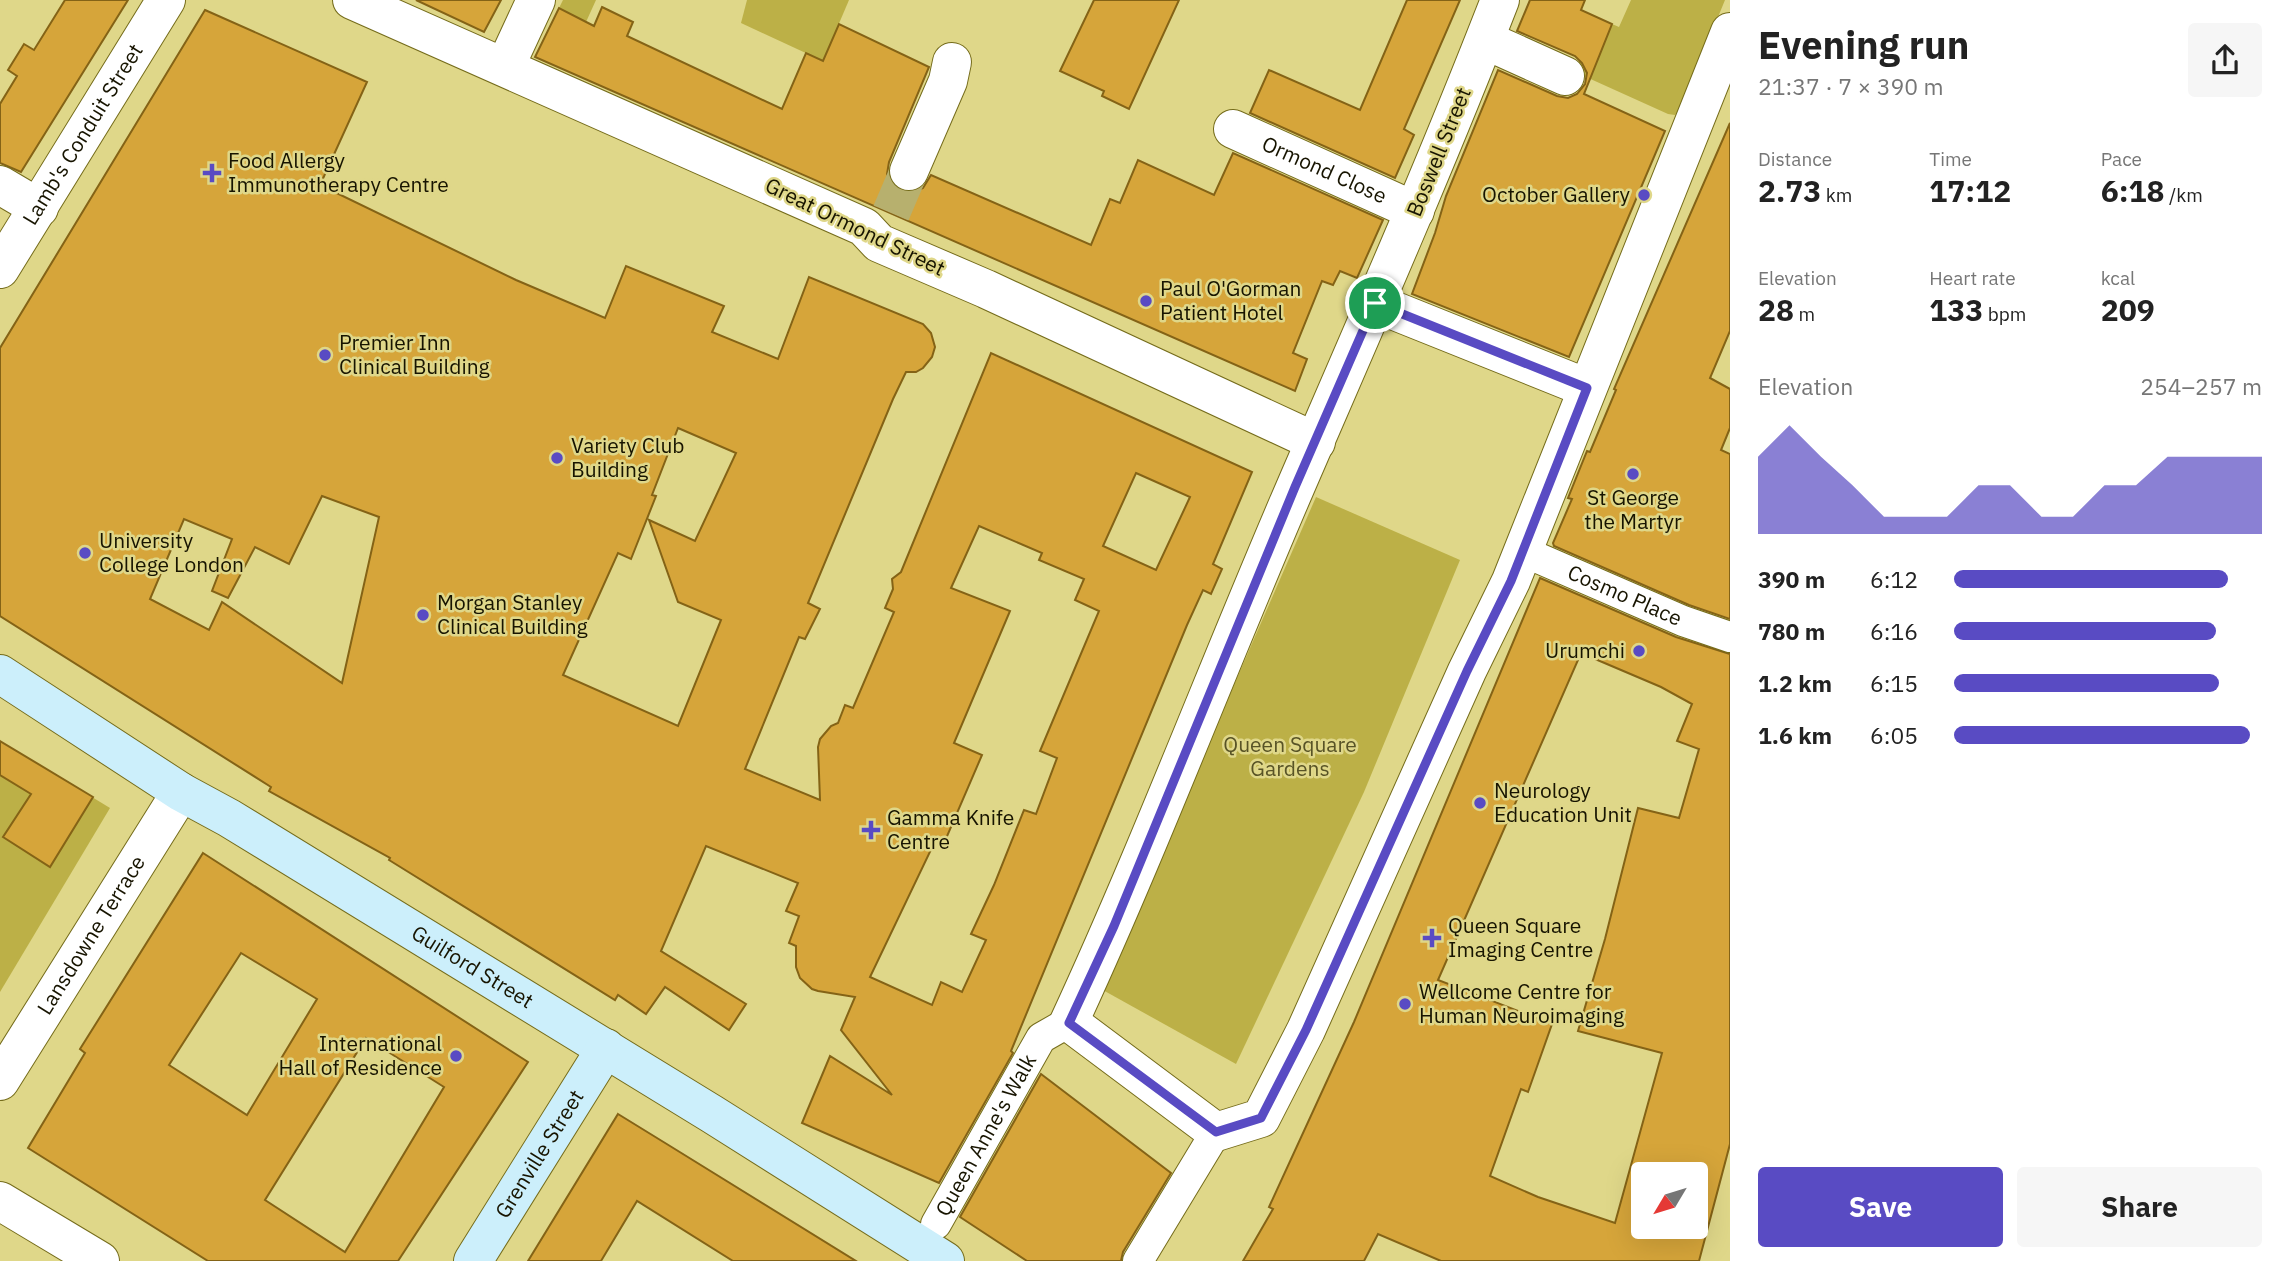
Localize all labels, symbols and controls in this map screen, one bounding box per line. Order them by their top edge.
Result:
text: Evening run [1758,20,1969,69]
button: share [2188,23,2262,97]
street label: Lamb's Conduit Street [16,38,149,230]
text: 21:37 · 7 × 390 m [1758,71,1944,101]
street label: Boswell Street [1399,83,1477,220]
street label: Ormond Close [1258,129,1391,209]
place label: Food Allergy Immunotherapy Centre [228,146,449,198]
text: Distance [1758,147,1832,171]
text: Time [1929,147,1972,171]
text: Pace [2101,147,2142,171]
marker: Food Allergy Immunotherapy Centre [202,163,222,183]
street label: Great Ormond Street [761,170,950,282]
text: 2.73 [1758,171,1821,210]
text: 17:12 [1929,171,2011,210]
text: 6:18 [2101,171,2165,210]
place label: October Gallery [1482,180,1631,208]
text: km [1821,183,1852,207]
text: /km [2165,183,2203,207]
marker: October Gallery [1636,187,1652,203]
text: Elevation [1758,266,1837,290]
text: Heart rate [1929,266,2016,290]
text: kcal [2101,266,2135,290]
pin [1345,273,1405,333]
place label: Paul O'Gorman Patient Hotel [1160,274,1301,326]
icon: arrive [1356,284,1394,322]
text: 28 [1758,290,1794,329]
text: 133 [1929,290,1983,329]
text: 209 [2101,290,2155,329]
marker: Paul O'Gorman Patient Hotel [1138,293,1154,309]
text: m [1794,302,1815,326]
text: bpm [1983,302,2026,326]
place label: Premier Inn Clinical Building [339,328,490,380]
marker: Premier Inn Clinical Building [317,347,333,363]
text: Elevation [1758,371,1853,401]
text: 254–257 m [2140,371,2262,401]
place label: Variety Club Building [571,431,685,483]
marker: Variety Club Building [549,450,565,466]
marker: St George the Martyr [1625,466,1641,482]
place label: St George the Martyr [1584,483,1682,535]
place label: University College London [99,526,244,578]
marker: University College London [77,545,93,561]
street label: Cosmo Place [1564,558,1687,632]
text: 390 m [1758,564,1825,594]
text: 6:12 [1870,564,1918,594]
place label: Morgan Stanley Clinical Building [437,588,588,640]
marker: Morgan Stanley Clinical Building [415,607,431,623]
text: 780 m [1758,616,1825,646]
text: 6:16 [1870,616,1918,646]
place label: Urumchi [1545,636,1625,664]
marker: Urumchi [1631,643,1647,659]
text: 1.2 km [1758,668,1832,698]
text: 6:15 [1870,668,1918,698]
text: 1.6 km [1758,720,1832,750]
text: 6:05 [1870,720,1918,750]
park label: Queen Square Gardens [1223,730,1357,782]
place label: Neurology Education Unit [1494,776,1632,828]
marker: Neurology Education Unit [1472,795,1488,811]
place label: Gamma Knife Centre [887,803,1014,855]
marker: Gamma Knife Centre [861,820,881,840]
street label: Lansdowne Terrace [30,850,151,1020]
place label: Queen Square Imaging Centre [1448,911,1593,963]
street label: Guilford Street [407,918,539,1014]
marker: Queen Square Imaging Centre [1422,928,1442,948]
place label: Wellcome Centre for Human Neuroimaging [1419,977,1624,1029]
marker: Wellcome Centre for Human Neuroimaging [1397,996,1413,1012]
place label: International Hall of Residence [279,1029,442,1081]
marker: International Hall of Residence [448,1048,464,1064]
street label: Queen Anne's Walk [928,1049,1042,1221]
street label: Grenville Street [488,1084,590,1223]
north arrow [1631,1162,1708,1239]
map controls [1631,1162,1708,1239]
button: Save [1758,1167,2003,1247]
button: Share [2017,1167,2262,1247]

